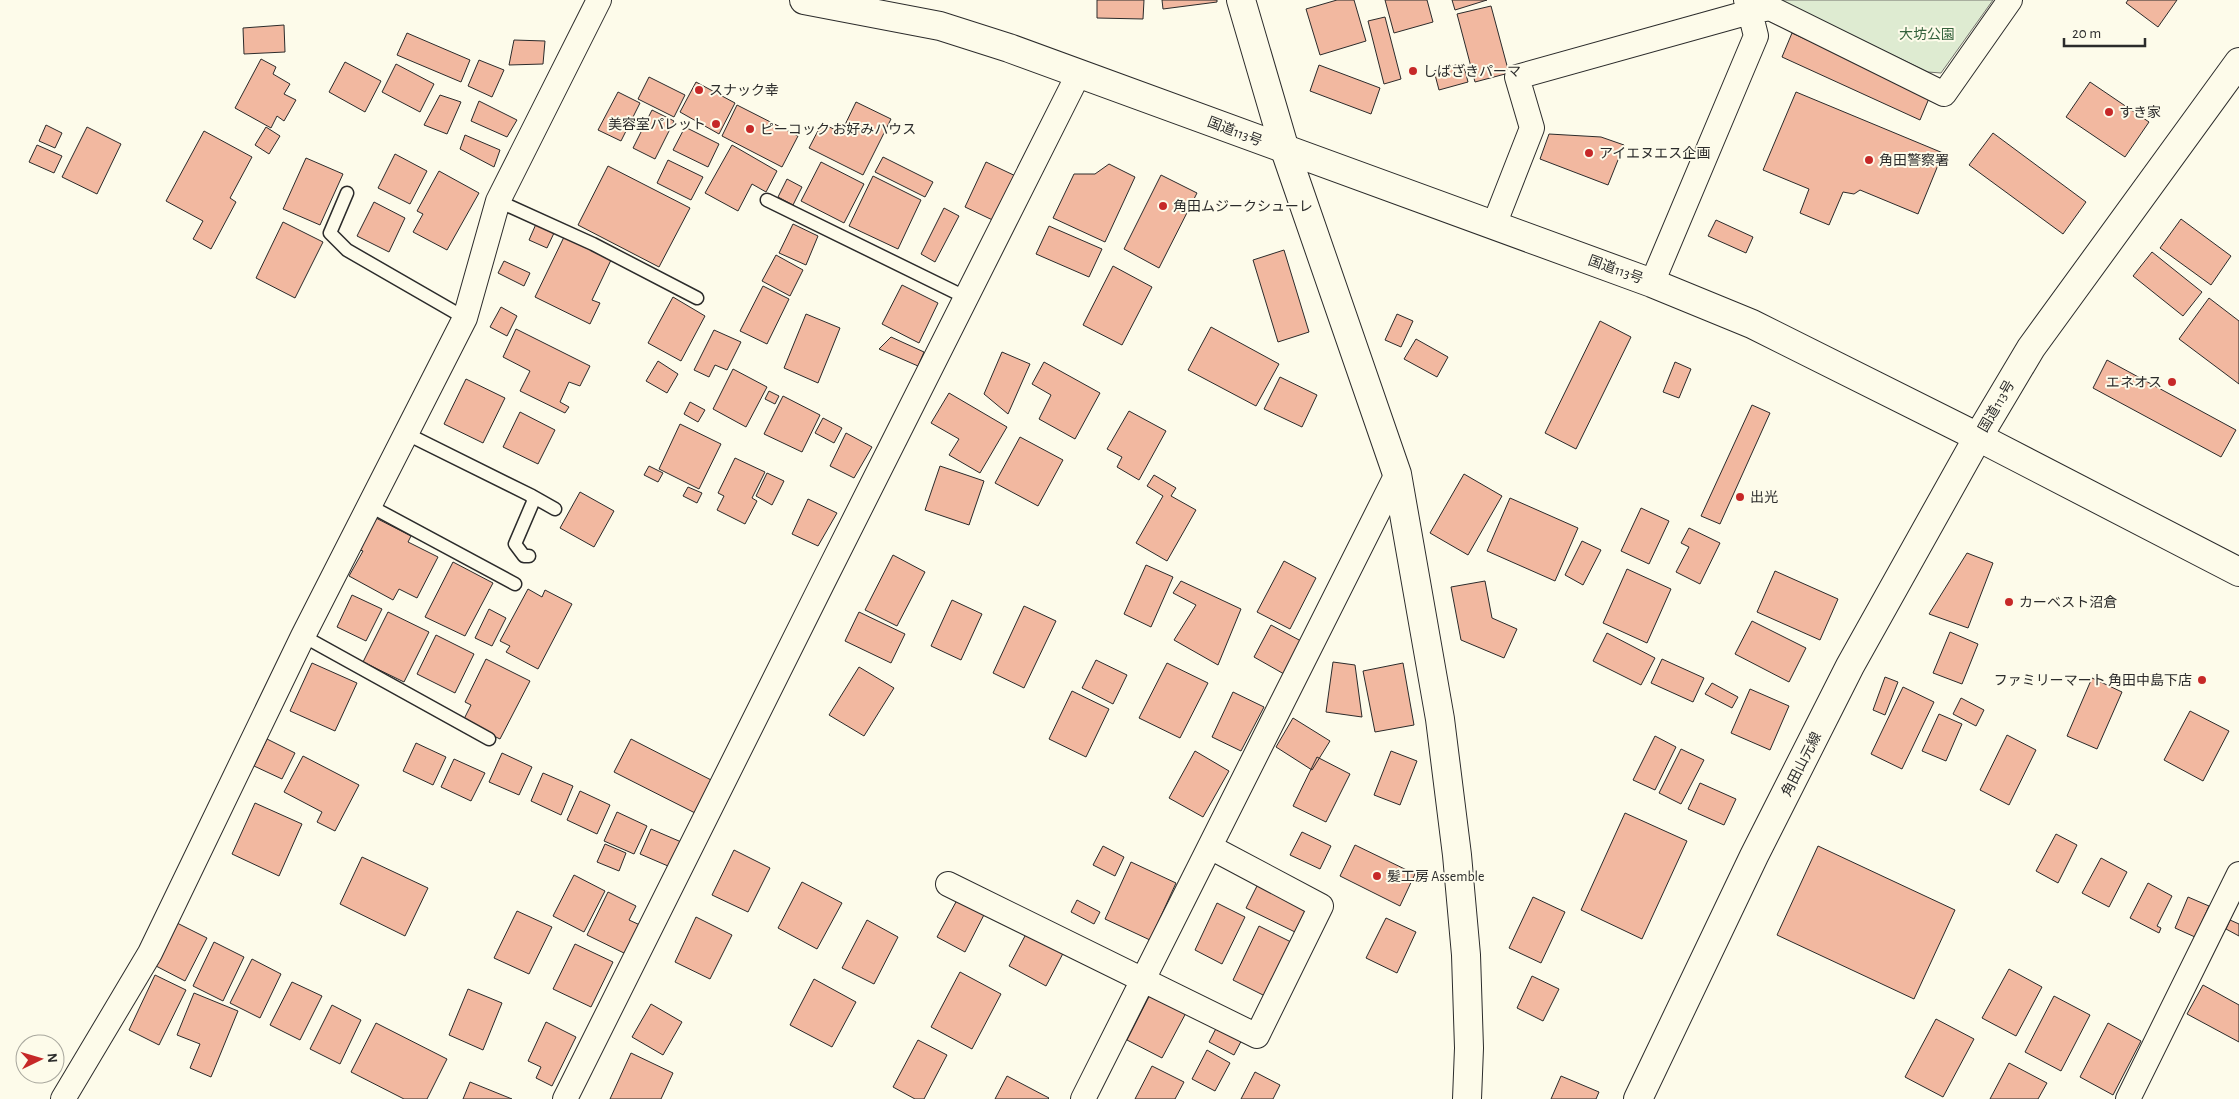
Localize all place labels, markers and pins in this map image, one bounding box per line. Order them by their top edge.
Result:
place label: しばざきパーマ [1423,63,1521,79]
marker: しばざきパーマ [1407,65,1419,77]
place label: スナック幸 [709,83,779,98]
marker: スナック幸 [693,84,705,96]
place label: すき家 [2119,105,2161,120]
marker: すき家 [2103,106,2115,118]
place label: 美容室パレット [608,117,706,132]
marker: 美容室パレット [710,118,722,130]
place label: ピーコック お好みハウス [760,122,916,137]
marker: ピーコック お好みハウス [744,123,756,135]
place label: アイエヌエス企画 [1599,146,1710,161]
marker: アイエヌエス企画 [1583,147,1595,159]
place label: 角田警察署 [1879,153,1949,168]
marker: 角田警察署 [1863,154,1875,166]
place label: 角田ムジークシューレ [1173,199,1313,214]
marker: 角田ムジークシューレ [1157,200,1169,212]
place label: エネオス [2106,376,2162,390]
marker: エネオス [2166,376,2178,388]
place label: 出光 [1750,490,1778,505]
marker: 出光 [1734,491,1746,503]
place label: カーベスト沼倉 [2019,595,2117,610]
marker: カーベスト沼倉 [2003,596,2015,608]
place label: ファミリーマート 角田中島下店 [1994,673,2192,688]
marker: ファミリーマート 角田中島下店 [2196,674,2208,686]
place label: 髪工房 Assemble [1387,869,1485,884]
marker: 髪工房 Assemble [1371,870,1383,882]

